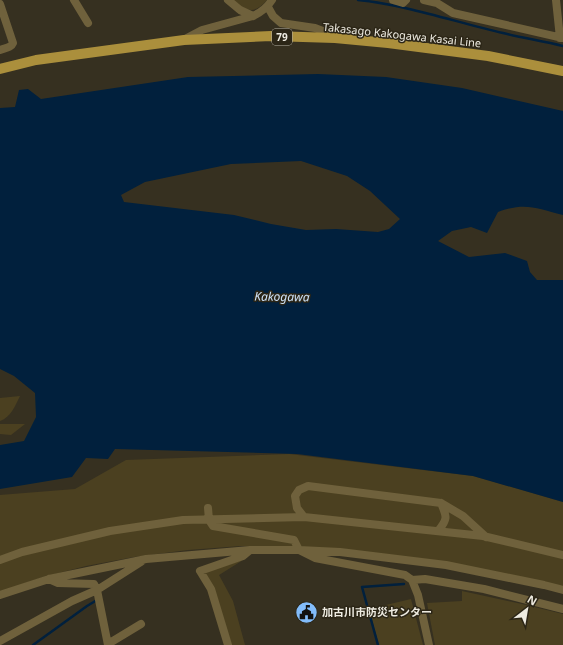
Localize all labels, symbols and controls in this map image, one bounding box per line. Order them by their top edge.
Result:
street label: Takasago Kakogawa Kasai Line [322,19,482,50]
road number: 79 [272,29,292,45]
water label: Kakogawa [254,288,310,305]
north arrow [507,589,547,629]
text: N [525,591,540,609]
public building icon: 加古川市防災センター [293,599,319,625]
place label: 加古川市防災センター [322,604,432,619]

